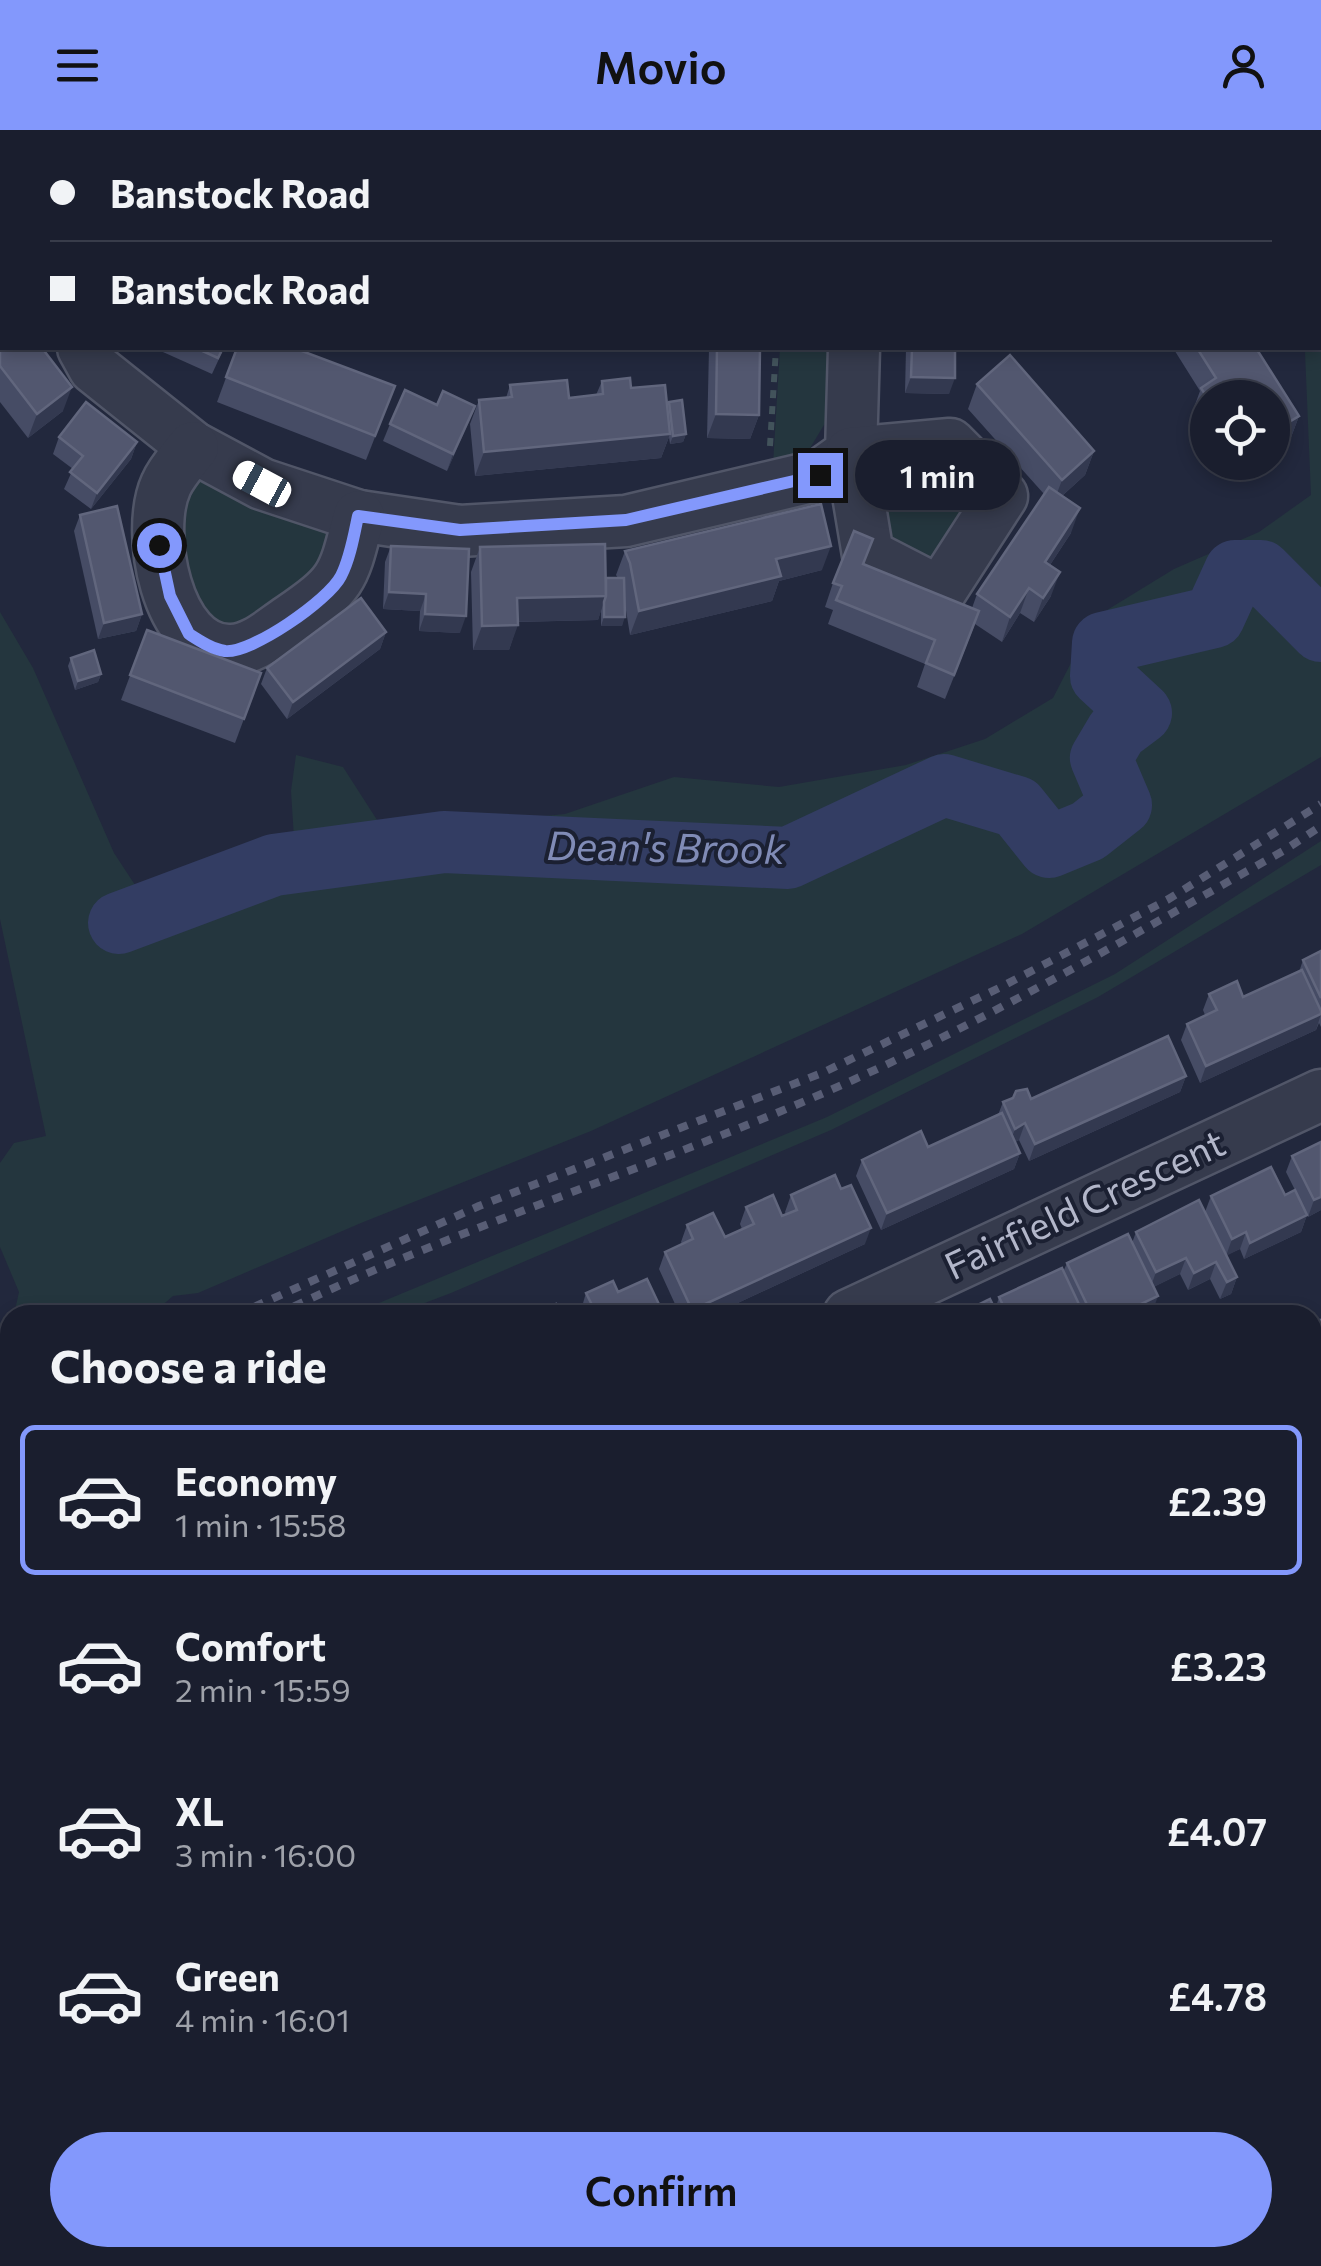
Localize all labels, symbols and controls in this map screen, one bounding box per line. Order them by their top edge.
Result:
icon: menu [50,38,105,93]
text: Movio [594,38,727,93]
icon: person [1216,38,1271,93]
text: Banstock Road [110,169,371,216]
text: Banstock Road [110,265,371,312]
map controls [1190,380,1290,480]
button: locate [1190,380,1290,480]
callout: 1 min [855,440,1020,510]
route end [798,453,843,498]
text: 1 min [900,455,975,495]
car [228,457,296,511]
route start [137,523,182,568]
water label: Dean's Brook [546,819,787,872]
street label: Fairfield Crescent [936,1117,1231,1288]
text: Choose a ride [50,1337,327,1392]
icon: car [55,1455,145,1545]
text: Economy [175,1457,337,1504]
text: £2.39 [1168,1477,1267,1524]
text: 1 min · 15:58 [175,1504,347,1544]
icon: car [55,1620,145,1710]
text: Comfort [175,1622,326,1669]
text: £3.23 [1170,1642,1267,1689]
text: 2 min · 15:59 [175,1669,351,1709]
icon: car [55,1785,145,1875]
text: XL [175,1787,224,1834]
text: £4.07 [1167,1807,1267,1854]
text: 3 min · 16:00 [175,1834,356,1874]
icon: car [55,1950,145,2040]
text: Green [175,1952,280,1999]
text: £4.78 [1168,1972,1267,2019]
text: 4 min · 16:01 [175,1999,350,2039]
button: Confirm [50,2132,1272,2247]

